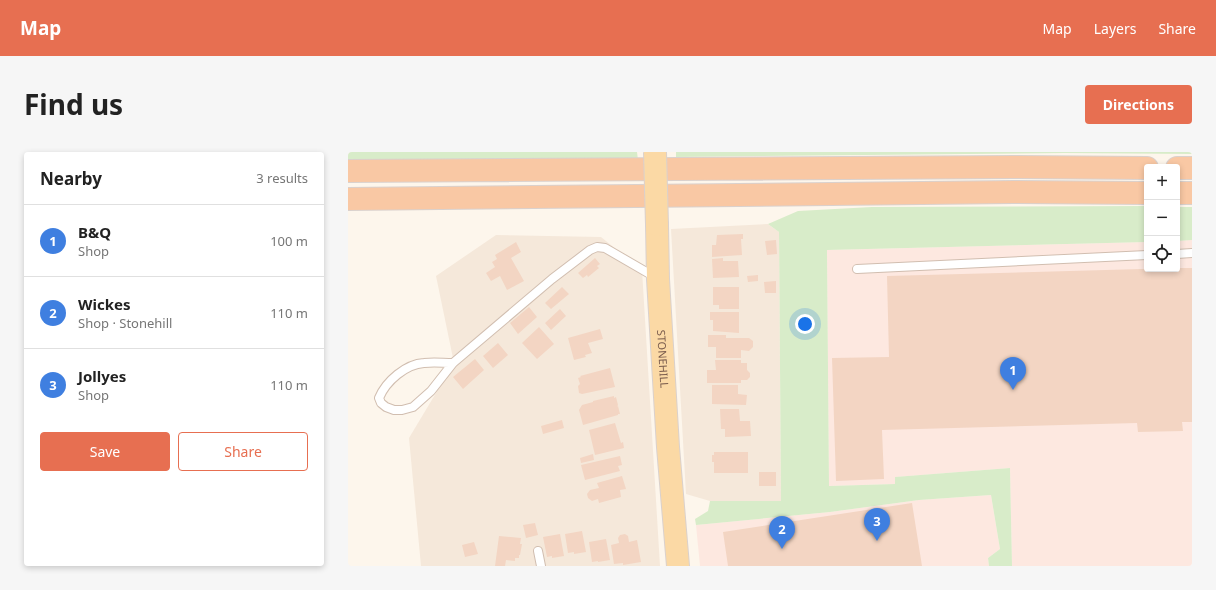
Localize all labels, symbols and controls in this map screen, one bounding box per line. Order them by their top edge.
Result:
text: Map [20,15,61,41]
text: Map [1043,19,1072,38]
text: Layers [1094,19,1136,38]
text: Share [1158,19,1196,38]
text: Find us [24,85,123,123]
button: Directions [1085,85,1192,124]
map controls [1144,164,1180,272]
button: + [1144,164,1180,200]
text: Nearby [40,167,102,190]
text: 3 results [256,169,308,187]
button: − [1144,200,1180,236]
text: B&Q [78,222,111,242]
text: 1 [49,232,57,250]
text: 100 m [270,232,308,250]
button: locate [1144,236,1180,272]
text: Shop [78,242,109,260]
text: Wickes [78,294,131,314]
text: 2 [49,304,57,322]
text: 110 m [270,304,308,322]
text: Shop · Stonehill [78,314,172,332]
your location [795,314,815,334]
street label: STONEHILL [654,329,672,389]
pin: 1 [1000,357,1026,390]
text: Jollyes [78,366,126,386]
text: 3 [49,376,57,394]
text: 110 m [270,376,308,394]
text: Shop [78,386,109,404]
button: Save [40,432,170,471]
button: Share [178,432,308,471]
pin: 3 [864,508,890,541]
pin: 2 [769,516,795,549]

